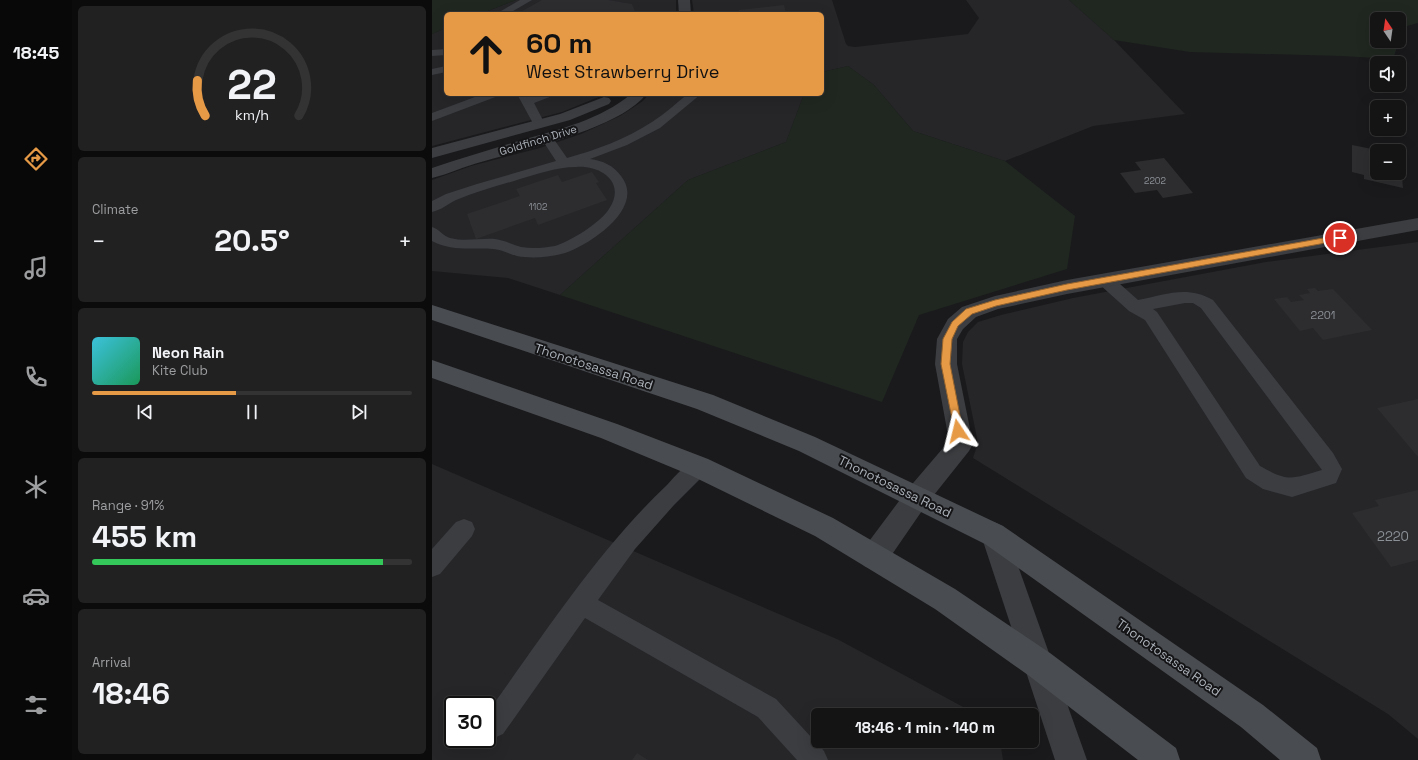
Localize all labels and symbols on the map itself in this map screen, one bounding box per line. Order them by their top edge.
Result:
north arrow [1370,12,1406,48]
street label: Goldfinch Drive [498,122,578,158]
house number: 2202 [1144,175,1166,187]
house number: 1102 [529,201,547,213]
pin [1323,221,1357,255]
house number: 2201 [1311,308,1335,322]
street label: Thonotosassa Road [532,339,655,394]
position arrow [937,410,979,452]
street label: Thonotosassa Road [835,452,954,521]
house number: 2220 [1377,528,1409,545]
street label: Thonotosassa Road [1113,615,1224,700]
speed limit sign: 30 [444,696,496,748]

